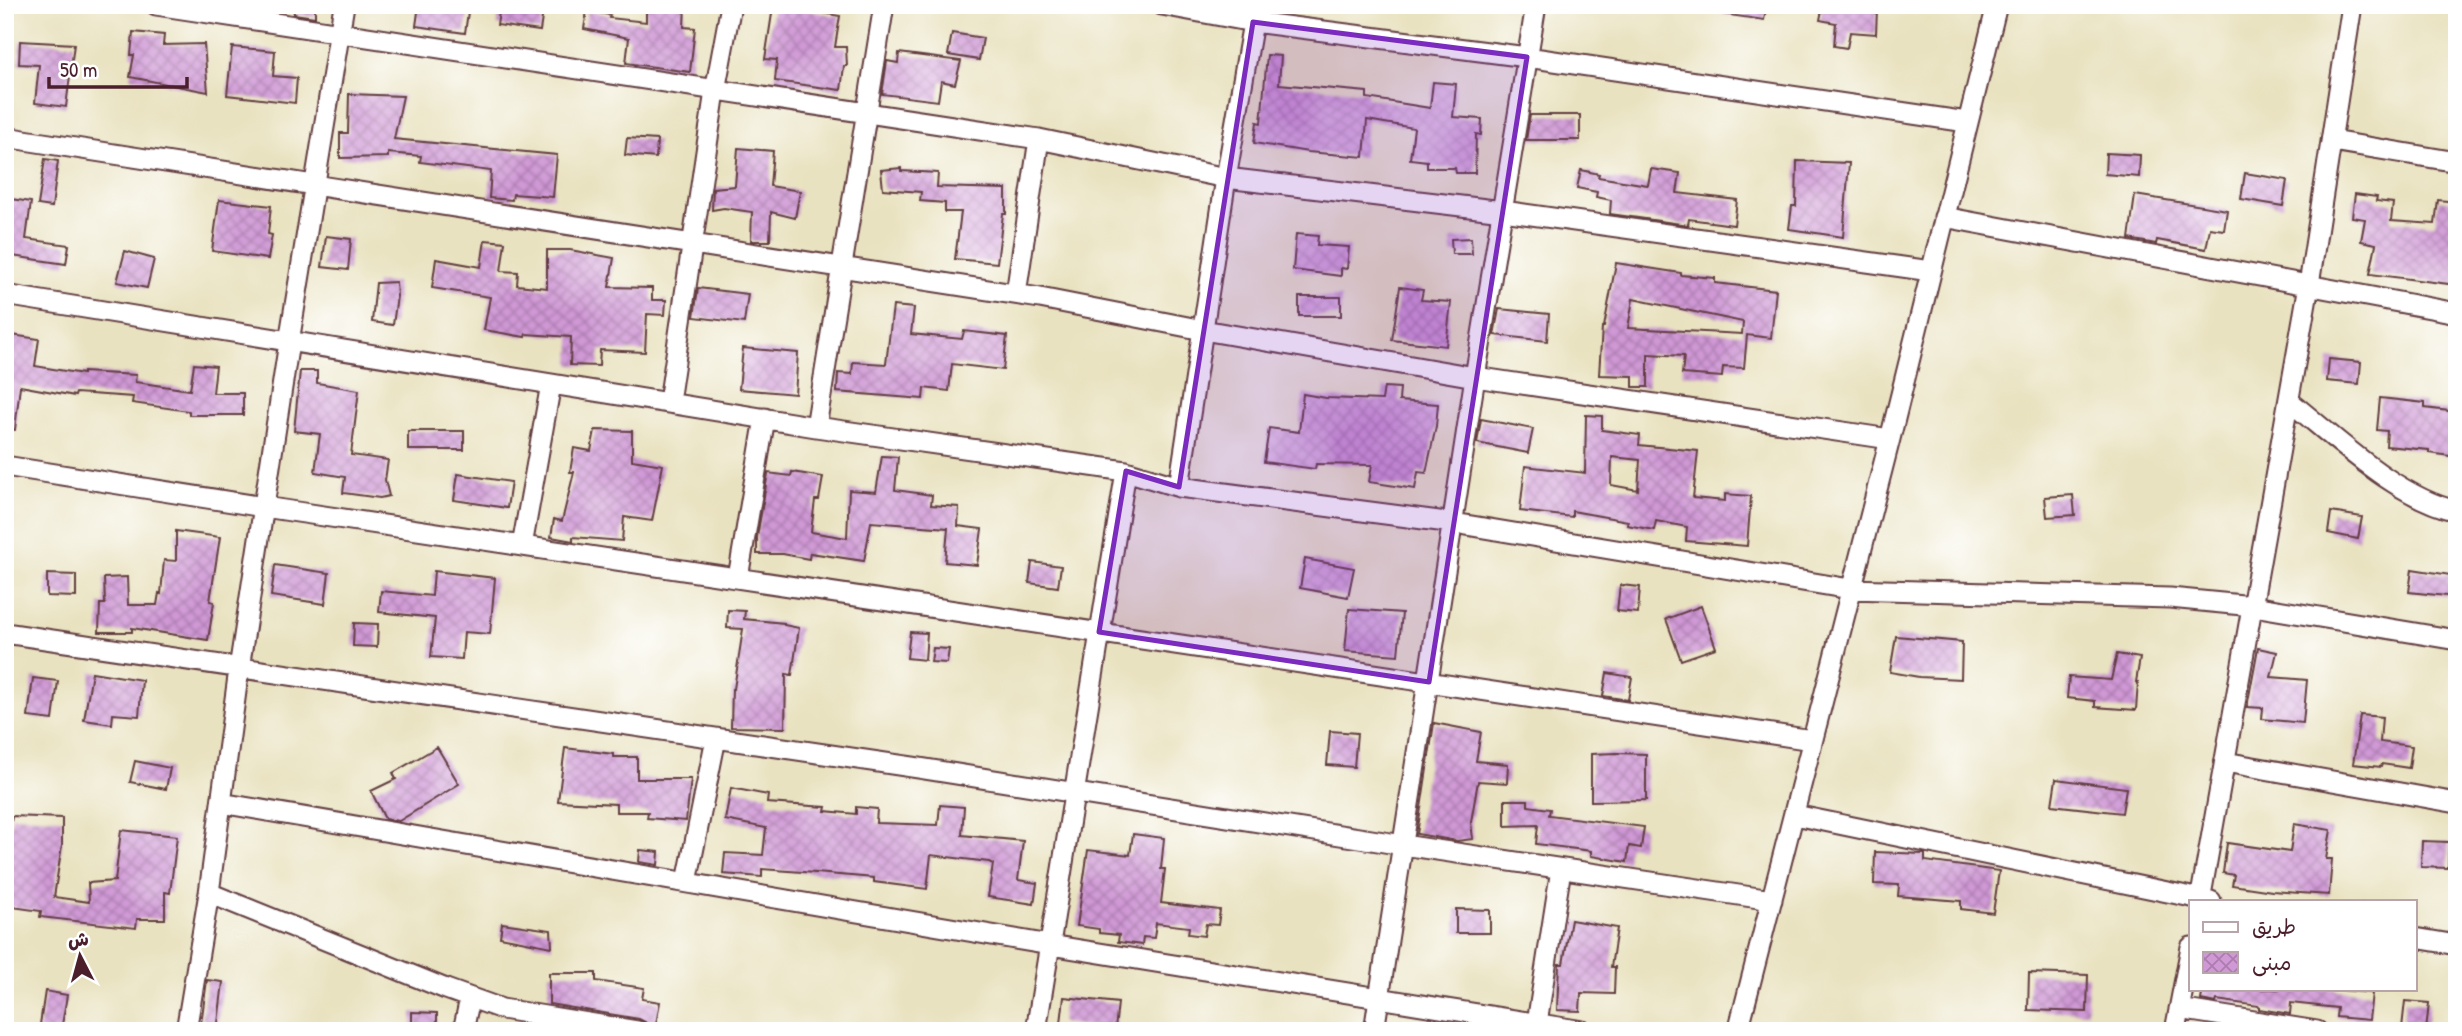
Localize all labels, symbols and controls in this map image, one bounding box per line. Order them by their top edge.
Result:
scale bar [49,46,187,90]
text: 50 m [60,55,97,84]
legend [2189,900,2416,990]
text: طريق [2252,912,2296,941]
north arrow [46,920,116,990]
text: ش [66,925,90,953]
text: مبنى [2252,948,2291,977]

